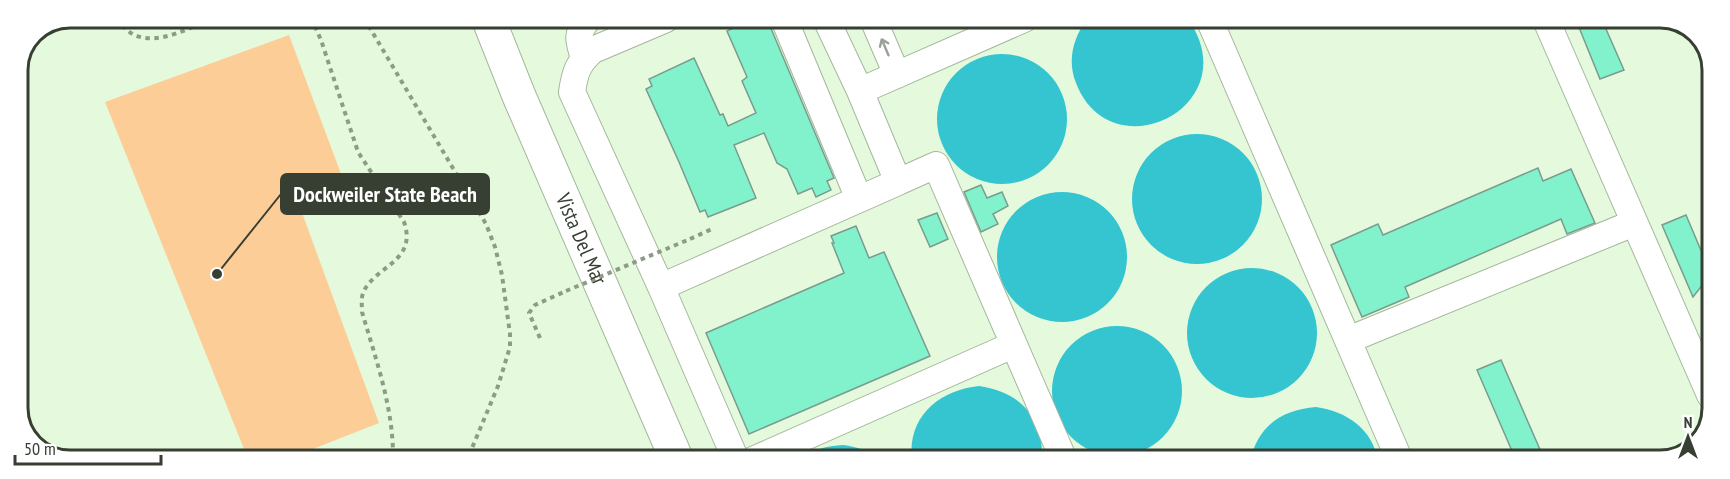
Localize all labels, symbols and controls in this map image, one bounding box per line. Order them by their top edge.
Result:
one-way arrow [879,38,890,56]
callout: Dockweiler State Beach [281,174,489,214]
text: Dockweiler State Beach [293,180,477,208]
street label: Vista Del Mar [550,188,613,289]
north arrow [1658,407,1718,467]
text: N [1684,412,1692,432]
scale bar [15,428,160,466]
text: 50 m [24,437,56,460]

